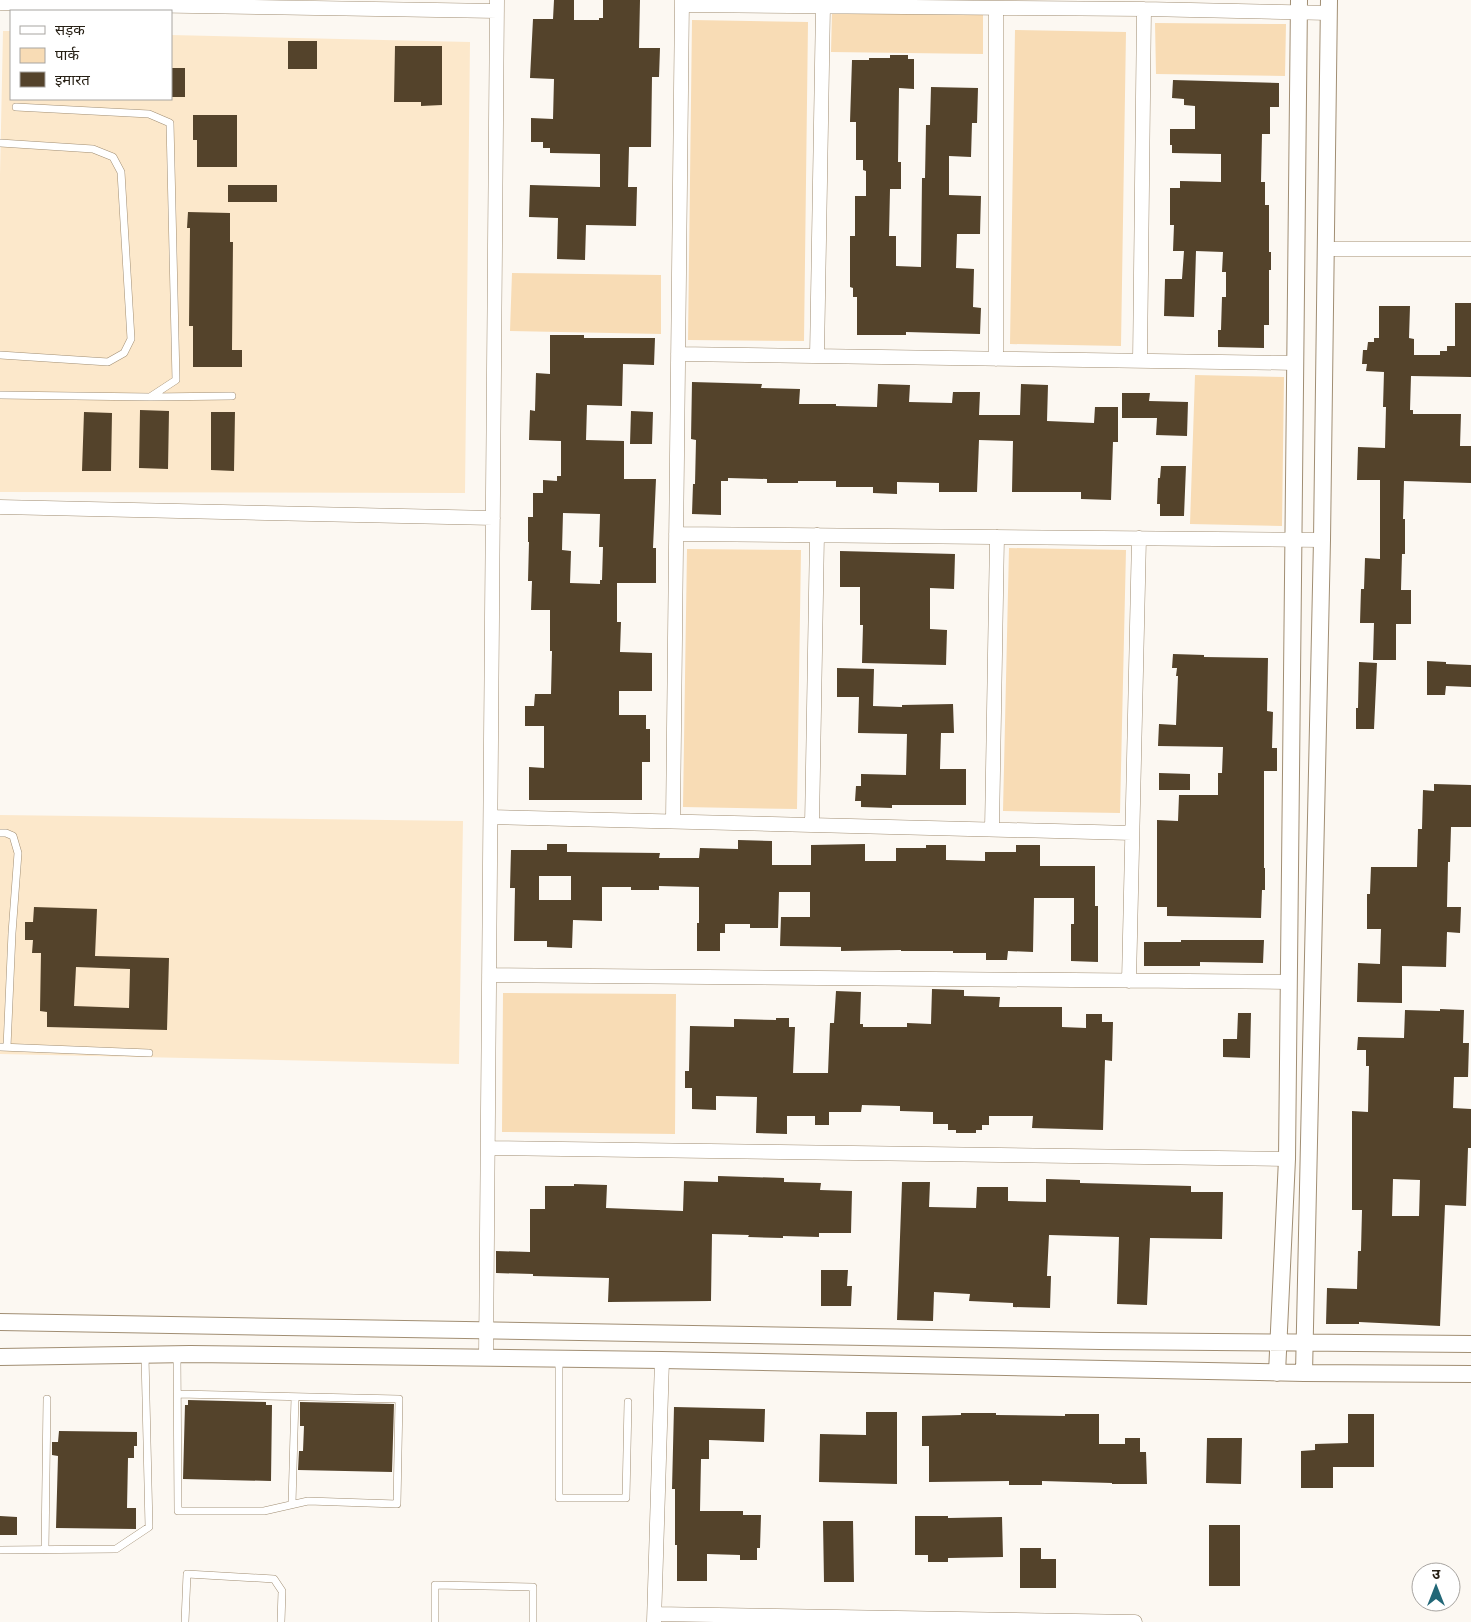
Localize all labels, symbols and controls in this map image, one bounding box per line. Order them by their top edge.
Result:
legend [10,10,172,100]
text: सड़क [55,20,85,39]
text: पार्क [55,45,79,64]
text: इमारत [55,70,90,89]
north arrow [1411,1562,1461,1612]
text: उ [1432,1565,1441,1583]

